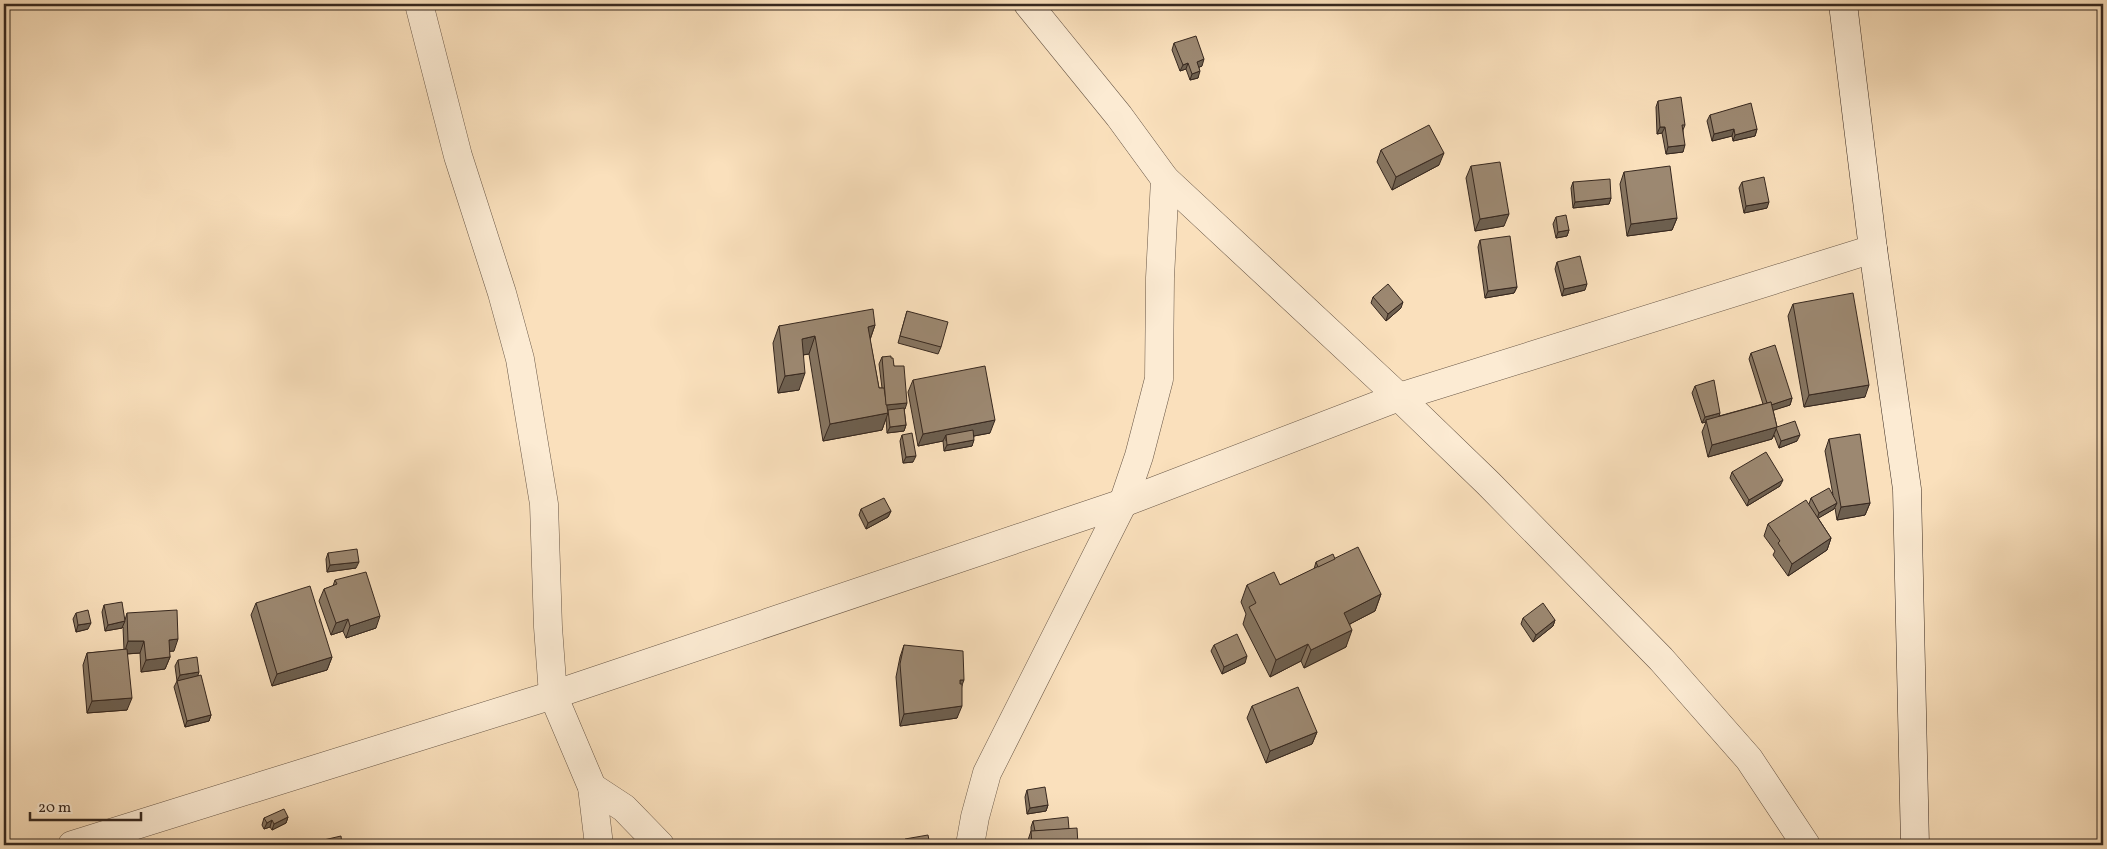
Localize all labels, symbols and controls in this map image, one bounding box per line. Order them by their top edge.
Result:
scale bar [30,789,141,821]
text: 20 m [38,798,71,819]

